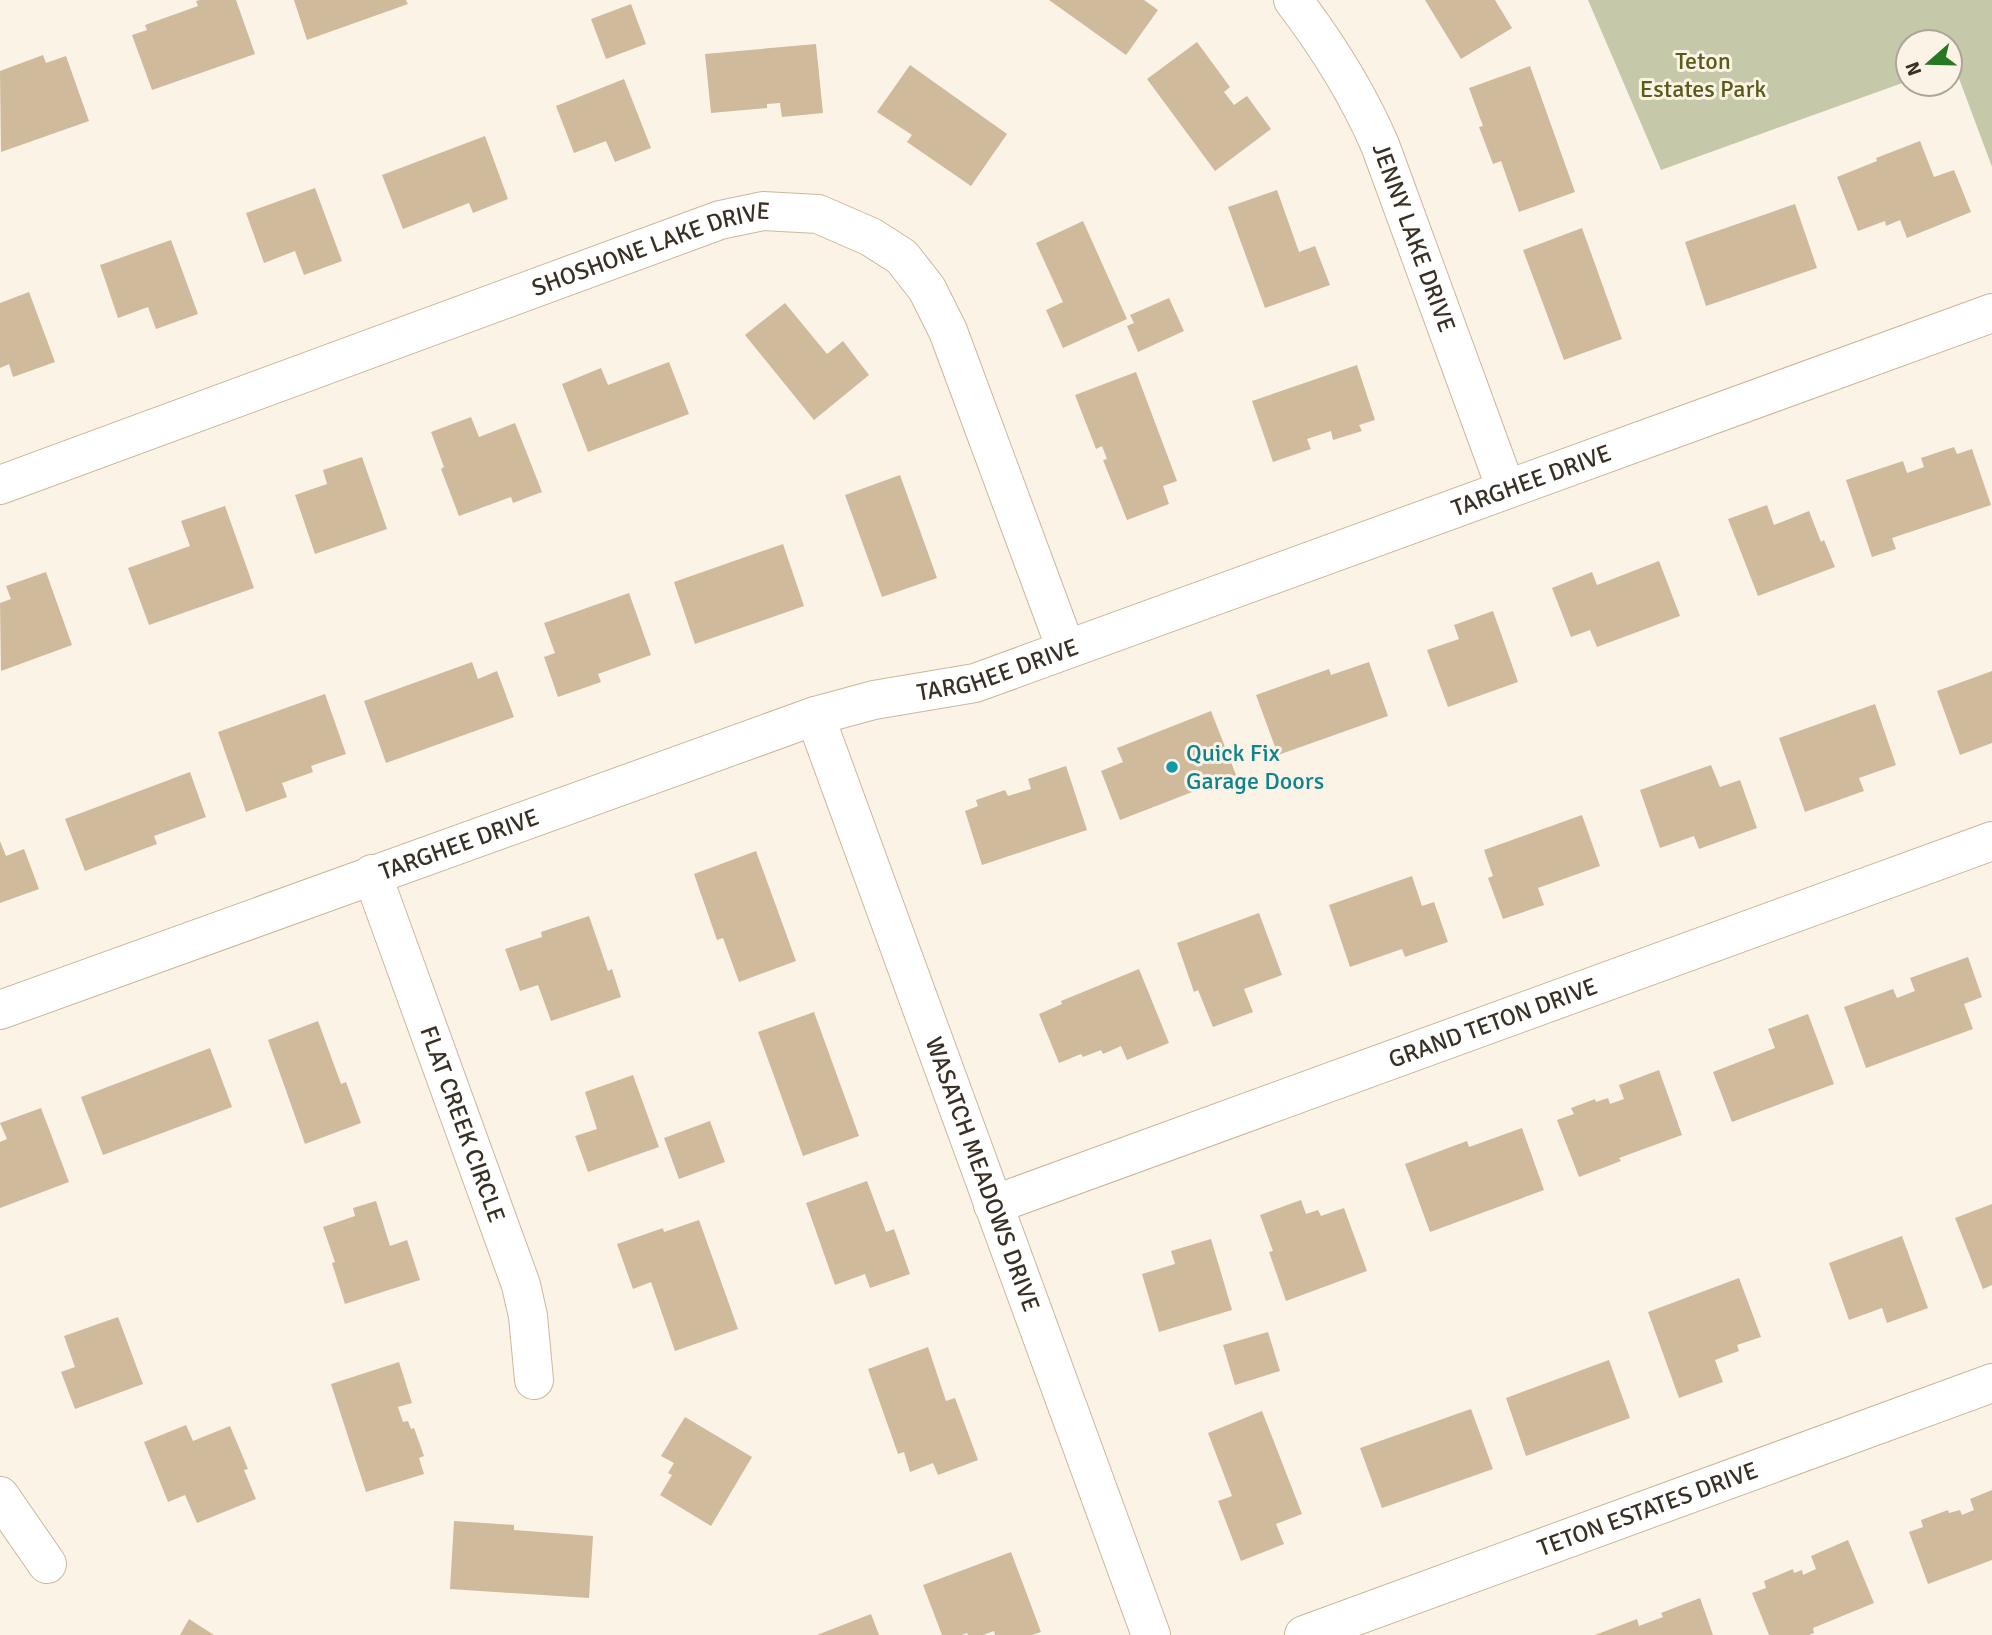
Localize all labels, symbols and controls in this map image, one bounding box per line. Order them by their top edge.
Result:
north arrow [1894,28,1964,98]
park label: Teton Estates Park [1640,46,1766,104]
text: N [1900,58,1928,79]
street label: JENNY LAKE DRIVE [1366,139,1462,336]
street label: SHOSHONE LAKE DRIVE [528,196,771,303]
street label: TARGHEE DRIVE [1447,438,1615,523]
street label: TARGHEE DRIVE [915,632,1082,708]
place label: Quick Fix Garage Doors [1186,738,1324,796]
marker: Quick Fix Garage Doors [1164,759,1180,775]
street label: TARGHEE DRIVE [375,802,543,887]
street label: GRAND TETON DRIVE [1384,971,1601,1075]
street label: FLAT CREEK CIRCLE [413,1022,512,1226]
street label: WASATCH MEADOWS DRIVE [919,1033,1046,1316]
street label: TETON ESTATES DRIVE [1533,1455,1762,1563]

